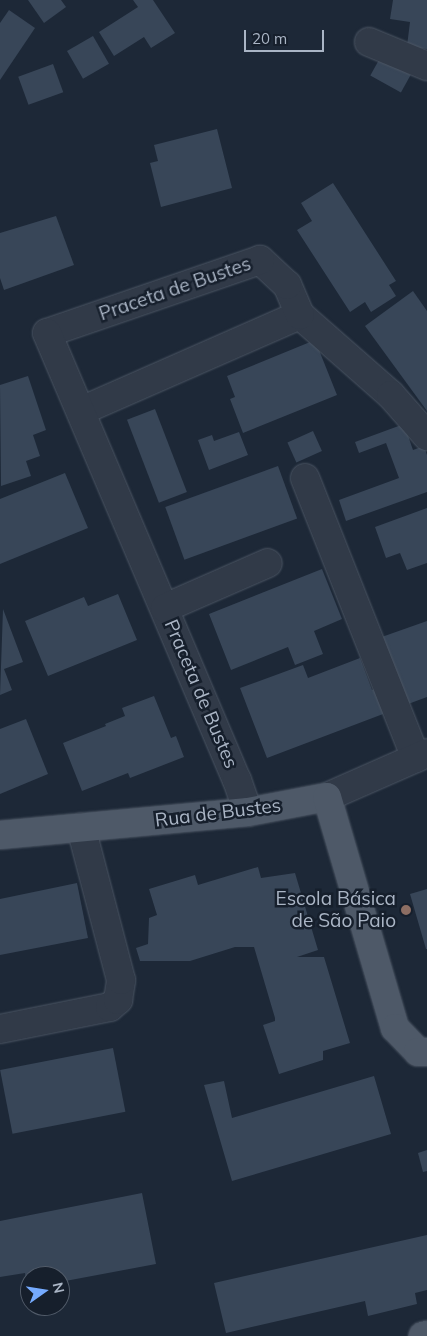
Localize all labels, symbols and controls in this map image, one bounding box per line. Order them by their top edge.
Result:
scale bar [247,20,327,52]
text: 20 m [252,29,287,48]
street label: Praceta de Bustes [96,252,254,326]
street label: Praceta de Bustes [159,616,243,772]
street label: Rua de Bustes [154,794,282,832]
place label: Escola Básica de São Paio [276,888,396,932]
marker: Escola Básica de São Paio [400,904,412,916]
north arrow [20,1266,70,1316]
text: N [49,1281,69,1295]

